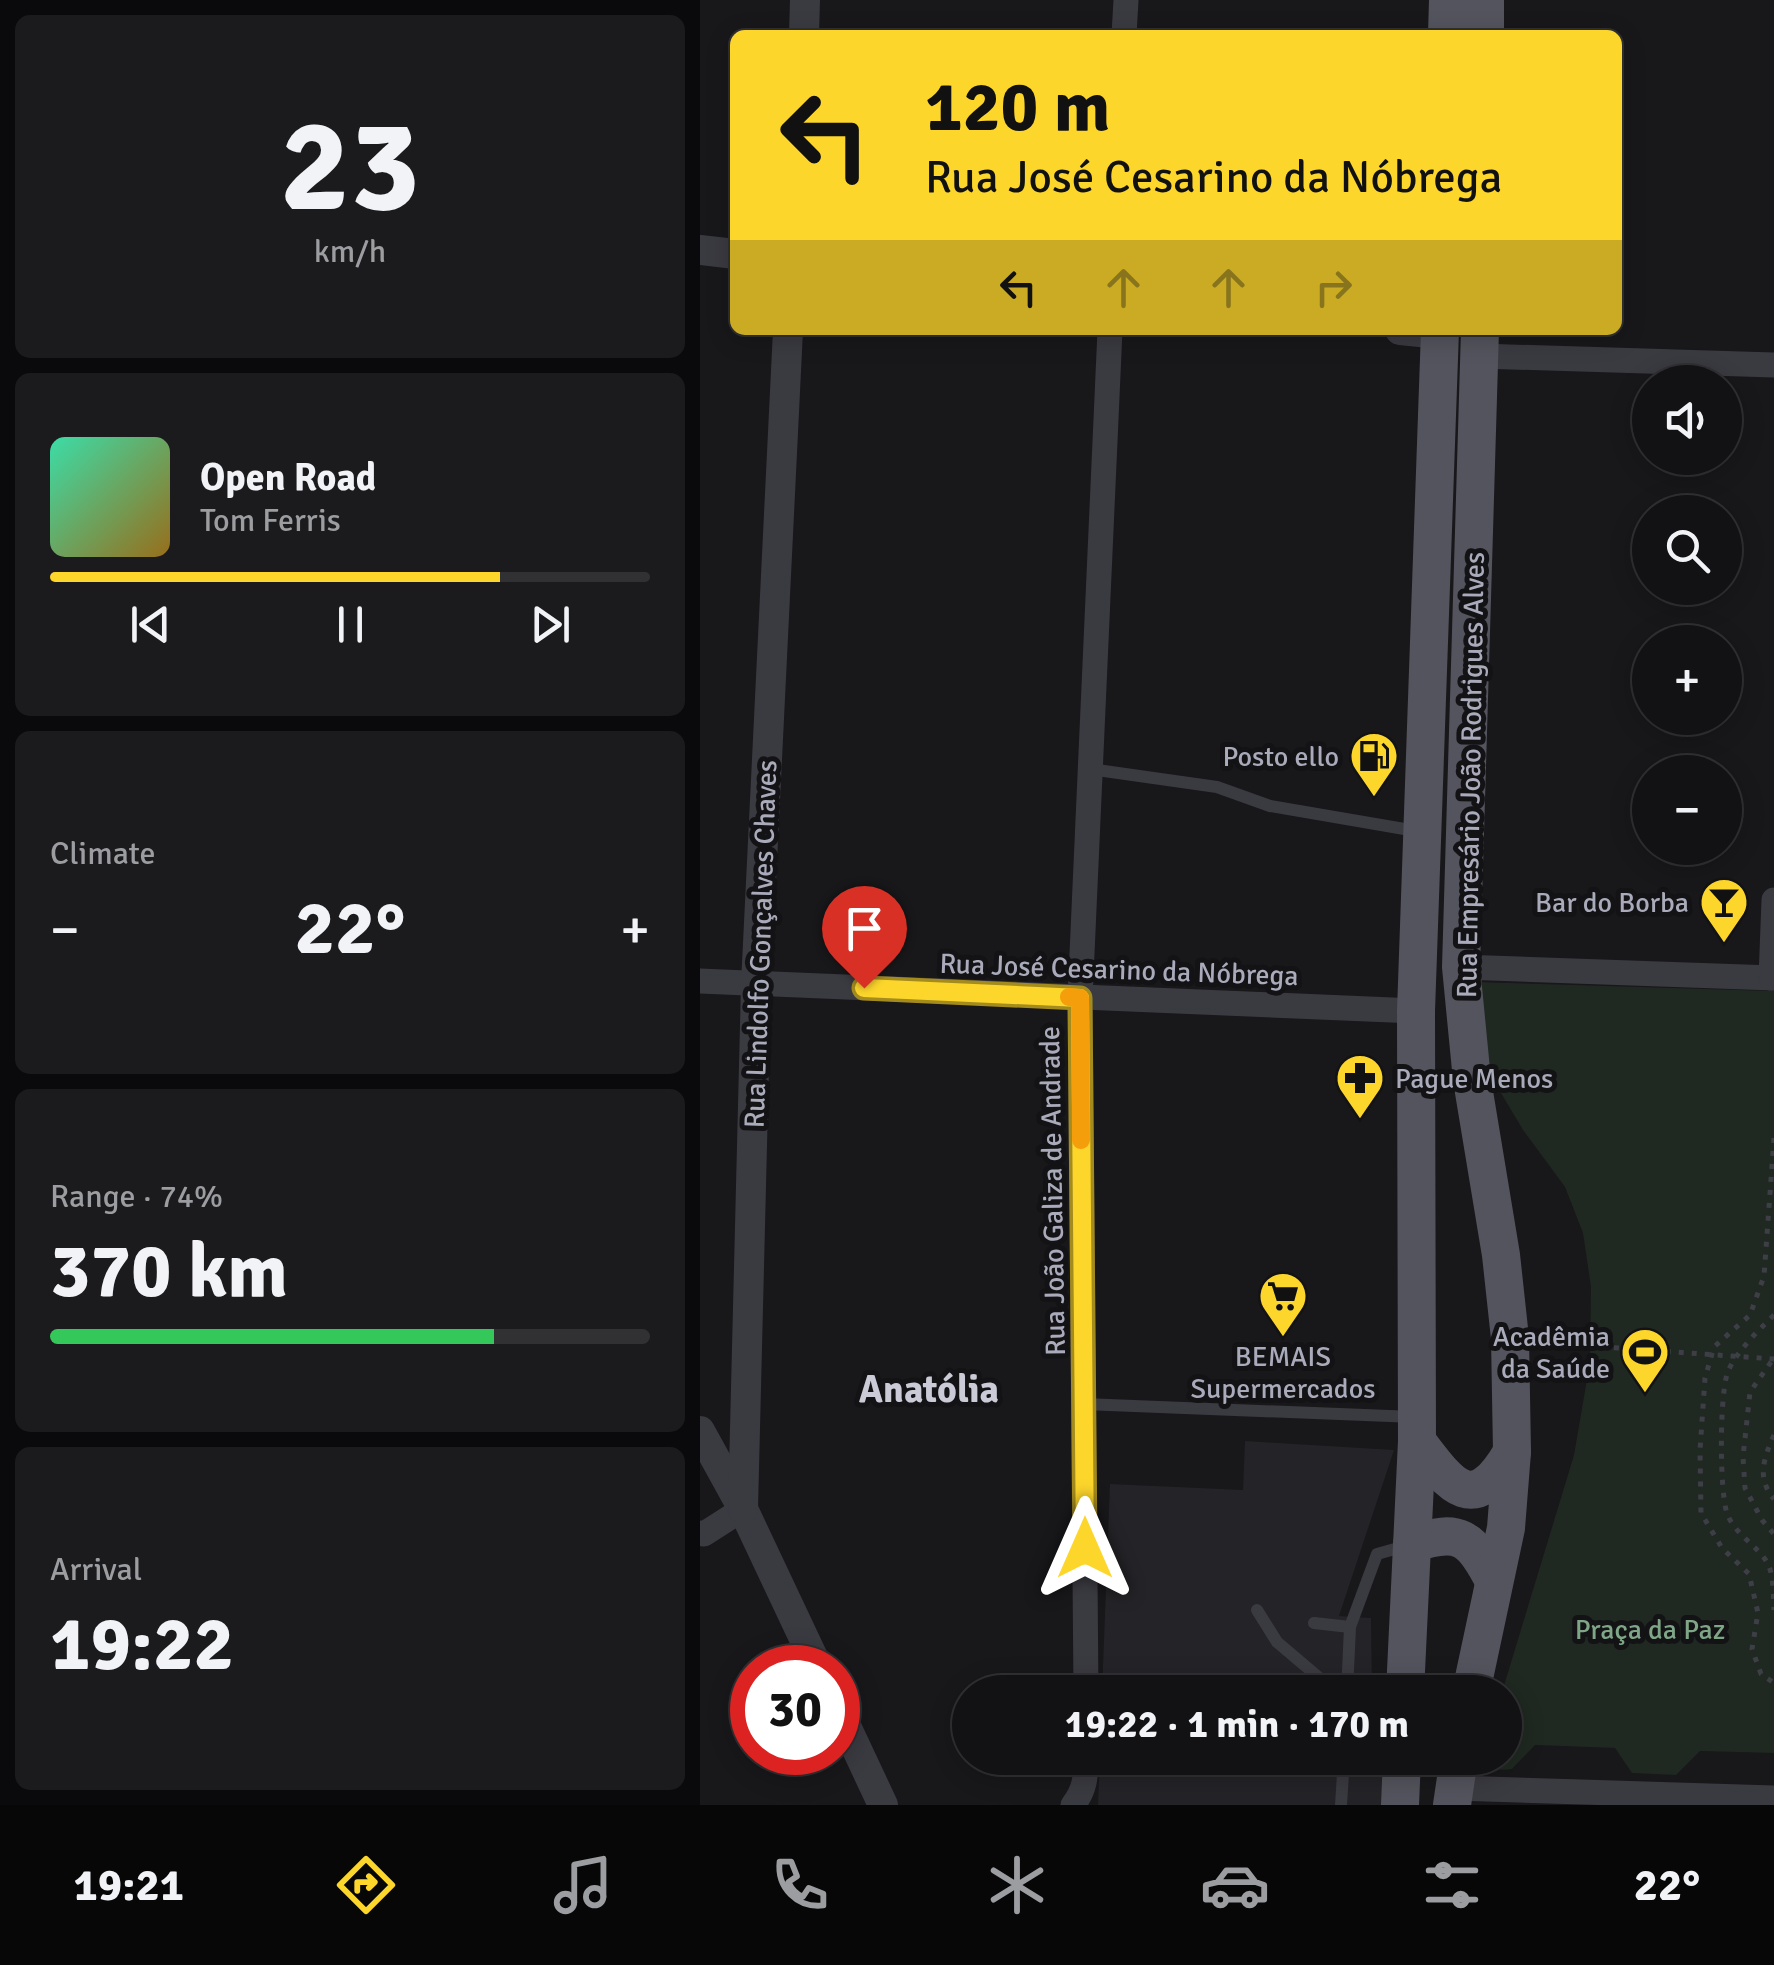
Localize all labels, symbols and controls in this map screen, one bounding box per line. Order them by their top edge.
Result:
text: 120 m [925,64,1110,150]
icon: left [760,70,890,200]
text: 23 [280,87,420,247]
text: Rua José Cesarino da Nóbrega [925,150,1502,205]
text: km/h [314,232,386,271]
icon: left [991,260,1046,315]
icon: ahead [1096,260,1151,315]
icon: ahead [1201,260,1256,315]
icon: right [1306,260,1361,315]
map controls [1632,365,1742,865]
button: sound [1632,365,1742,475]
text: Open Road [200,454,376,501]
button: search [1632,495,1742,605]
text: Tom Ferris [200,501,341,540]
street label: Rua Empresário João Rodrigues Alves [1450,552,1492,998]
icon: previous [123,597,178,652]
icon: pause [323,597,378,652]
icon: next [523,597,578,652]
button: + [1632,625,1742,735]
fuel station icon: Posto ello [1348,730,1400,798]
place label: Posto ello [1222,740,1339,774]
button: − [1632,755,1742,865]
street label: Rua Lindolfo Gonçalves Chaves [738,759,784,1129]
text: Climate [50,834,156,873]
bar icon: Bar do Borba [1698,876,1750,944]
text: 22° [295,882,406,975]
pin [822,886,907,989]
place label: Bar do Borba [1535,886,1689,920]
text: − [50,896,80,964]
text: + [620,896,650,964]
icon: arrive [837,901,892,956]
street label: Rua José Cesarino da Nóbrega [939,947,1299,993]
street label: Rua João Galiza de Andrade [1033,1026,1073,1356]
pharmacy icon: Pague Menos [1334,1052,1386,1120]
place label: Pague Menos [1395,1062,1553,1096]
text: Range · 74% [50,1177,223,1216]
text: 370 km [50,1225,288,1318]
supermarket icon: BEMAIS Supermercados [1257,1270,1309,1338]
place label: Acadêmia da Saúde [1493,1320,1610,1386]
sports icon: Acadêmia da Saúde [1619,1326,1671,1394]
place label: BEMAIS Supermercados [1190,1340,1376,1406]
district label: Anatólia [859,1366,999,1413]
position arrow [1033,1496,1137,1600]
text: Arrival [50,1550,142,1589]
text: 19:22 [50,1598,234,1691]
park label: Praça da Paz [1575,1613,1725,1647]
speed limit sign: 30 [730,1645,860,1775]
text: 19:22 · 1 min · 170 m [1065,1701,1409,1748]
icon: directions [331,1850,401,1920]
icon: music [548,1850,618,1920]
icon: phone [765,1850,835,1920]
icon: climate [982,1850,1052,1920]
icon: car [1200,1850,1270,1920]
icon: filters [1417,1850,1487,1920]
text: 19:21 [74,1858,184,1913]
text: 22° [1634,1858,1700,1913]

